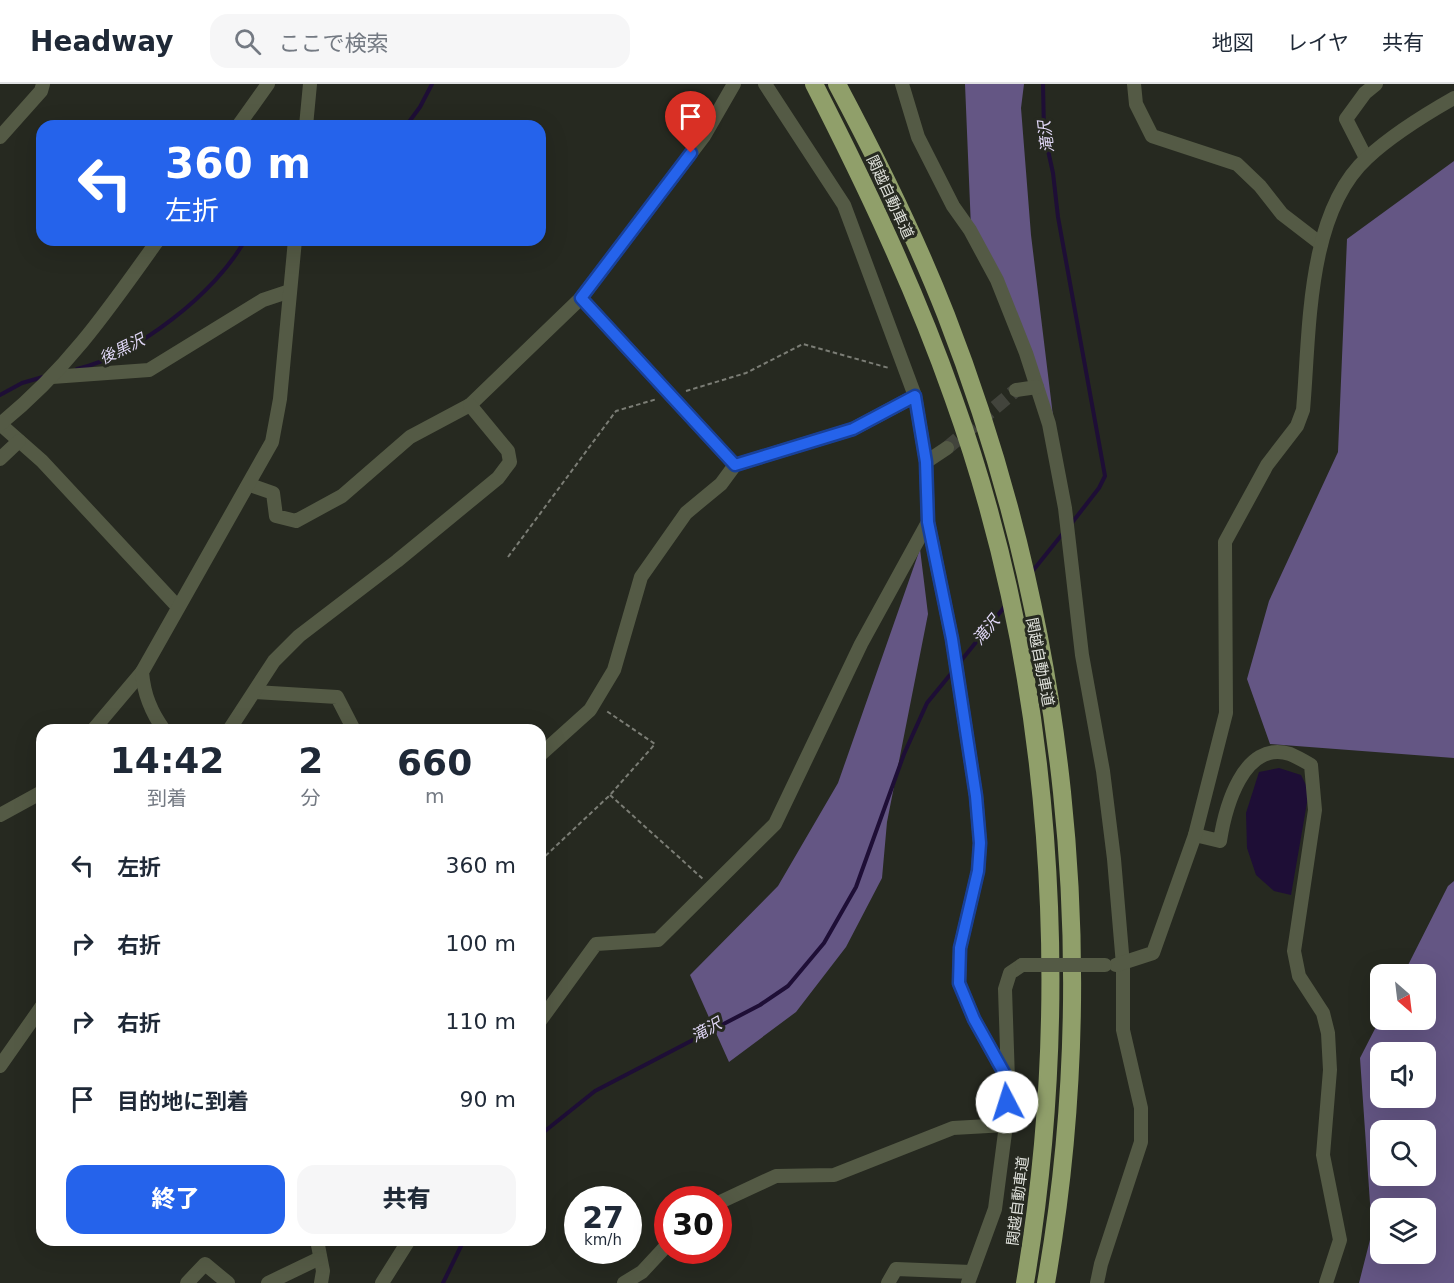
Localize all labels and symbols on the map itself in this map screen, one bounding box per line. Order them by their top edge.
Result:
pin [665,91,716,153]
water label: 滝沢 [1034,118,1057,154]
street label: 関越自動車道 [863,152,917,242]
water label: 後黒沢 [96,329,150,368]
water label: 滝沢 [969,610,1005,648]
street label: 関越自動車道 [1023,616,1057,708]
north arrow [1370,964,1436,1030]
water label: 滝沢 [687,1013,726,1046]
position arrow [975,1070,1039,1134]
street label: 関越自動車道 [1004,1155,1032,1247]
speed limit sign: 30 [654,1186,732,1264]

